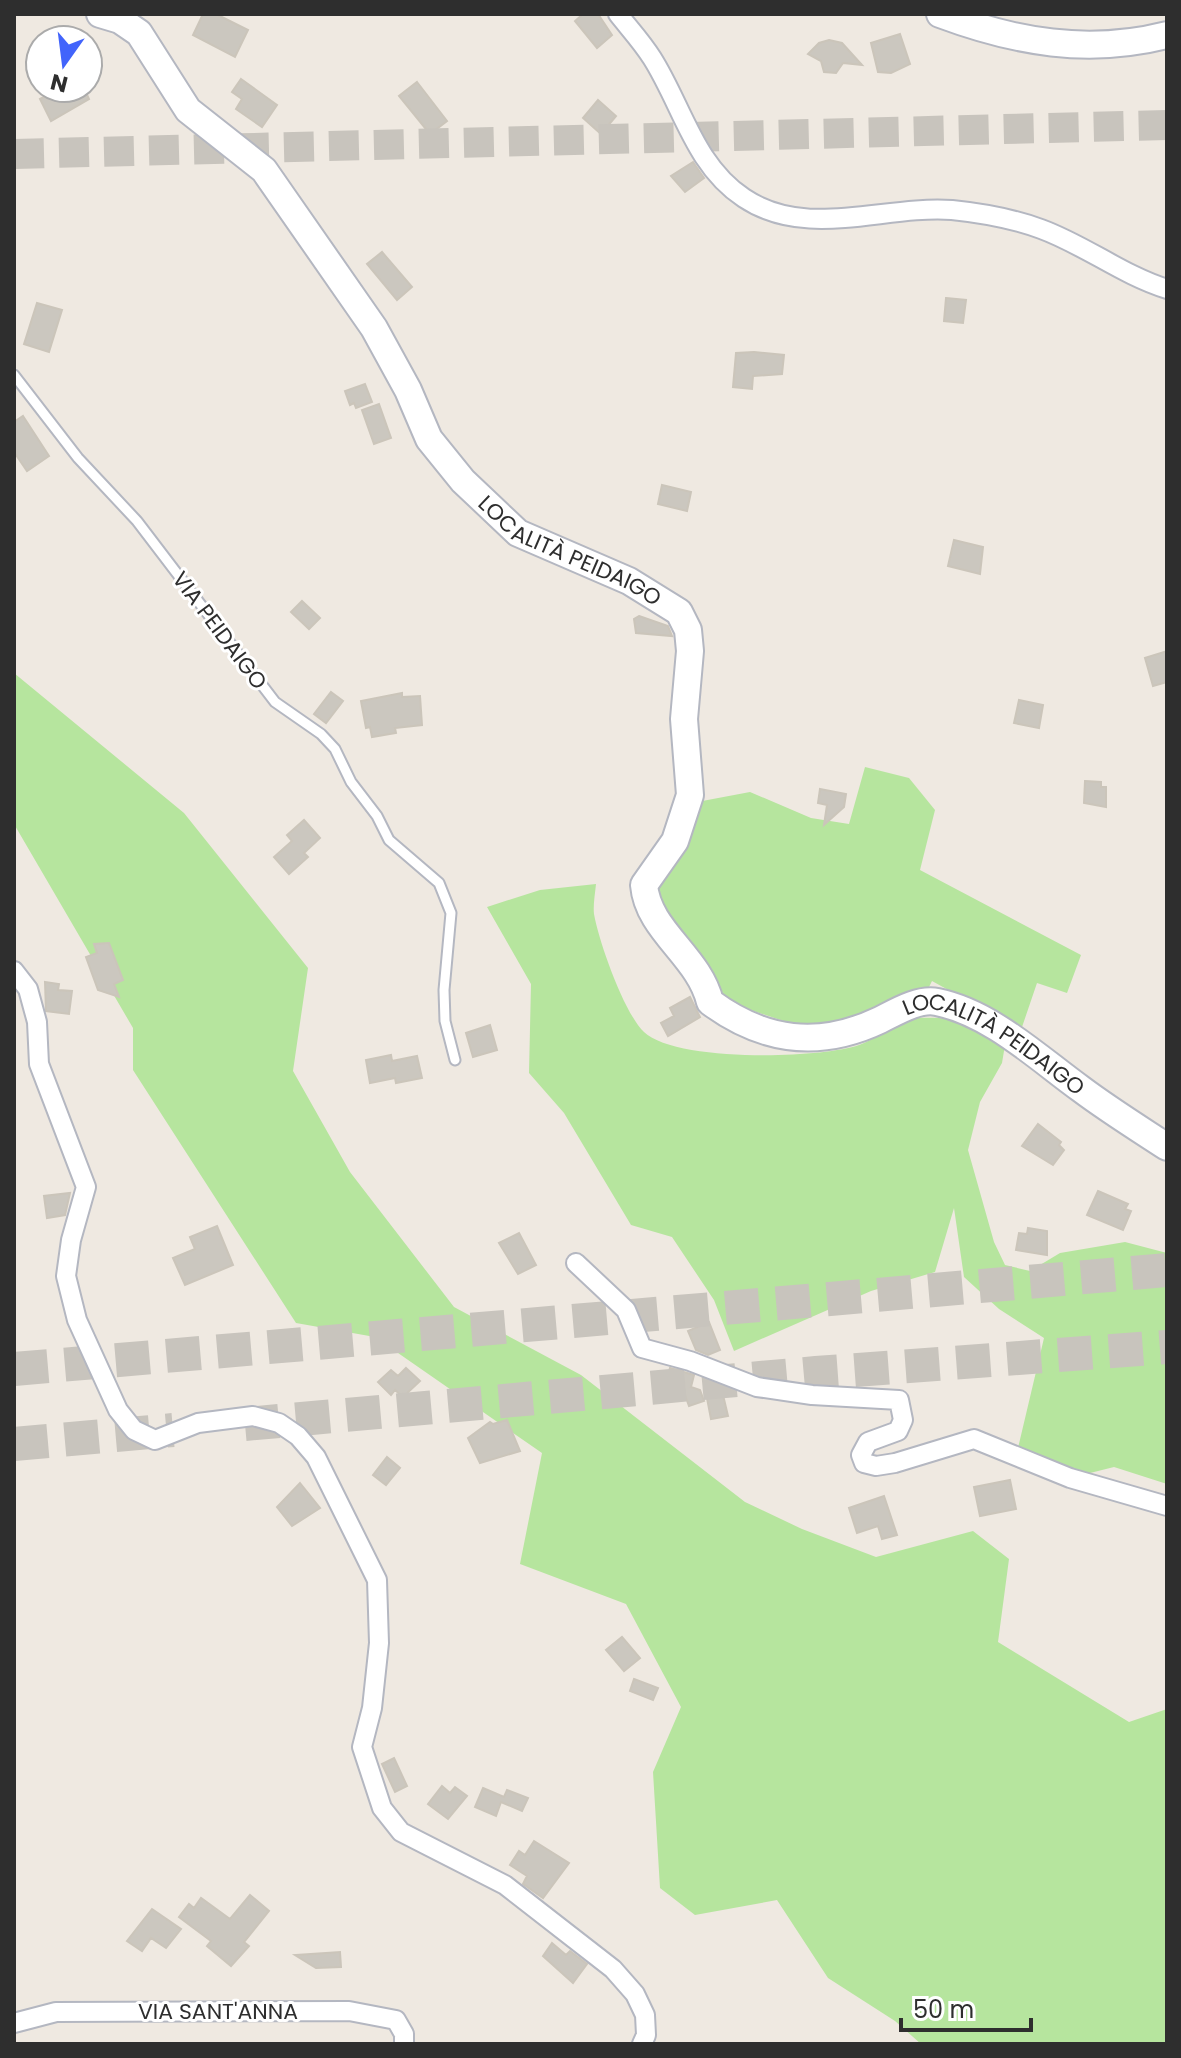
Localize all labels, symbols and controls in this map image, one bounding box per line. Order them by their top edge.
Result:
north arrow [24,24,104,104]
text: N [48,66,71,100]
street label: LOCALITÀ PEIDAIGO [471,488,667,613]
street label: VIA PEIDAIGO [165,565,274,696]
street label: LOCALITÀ PEIDAIGO [898,986,1091,1103]
scale bar [901,1982,1031,2032]
text: 50 m [913,1993,974,2026]
street label: VIA SANT'ANNA [138,1996,298,2027]

